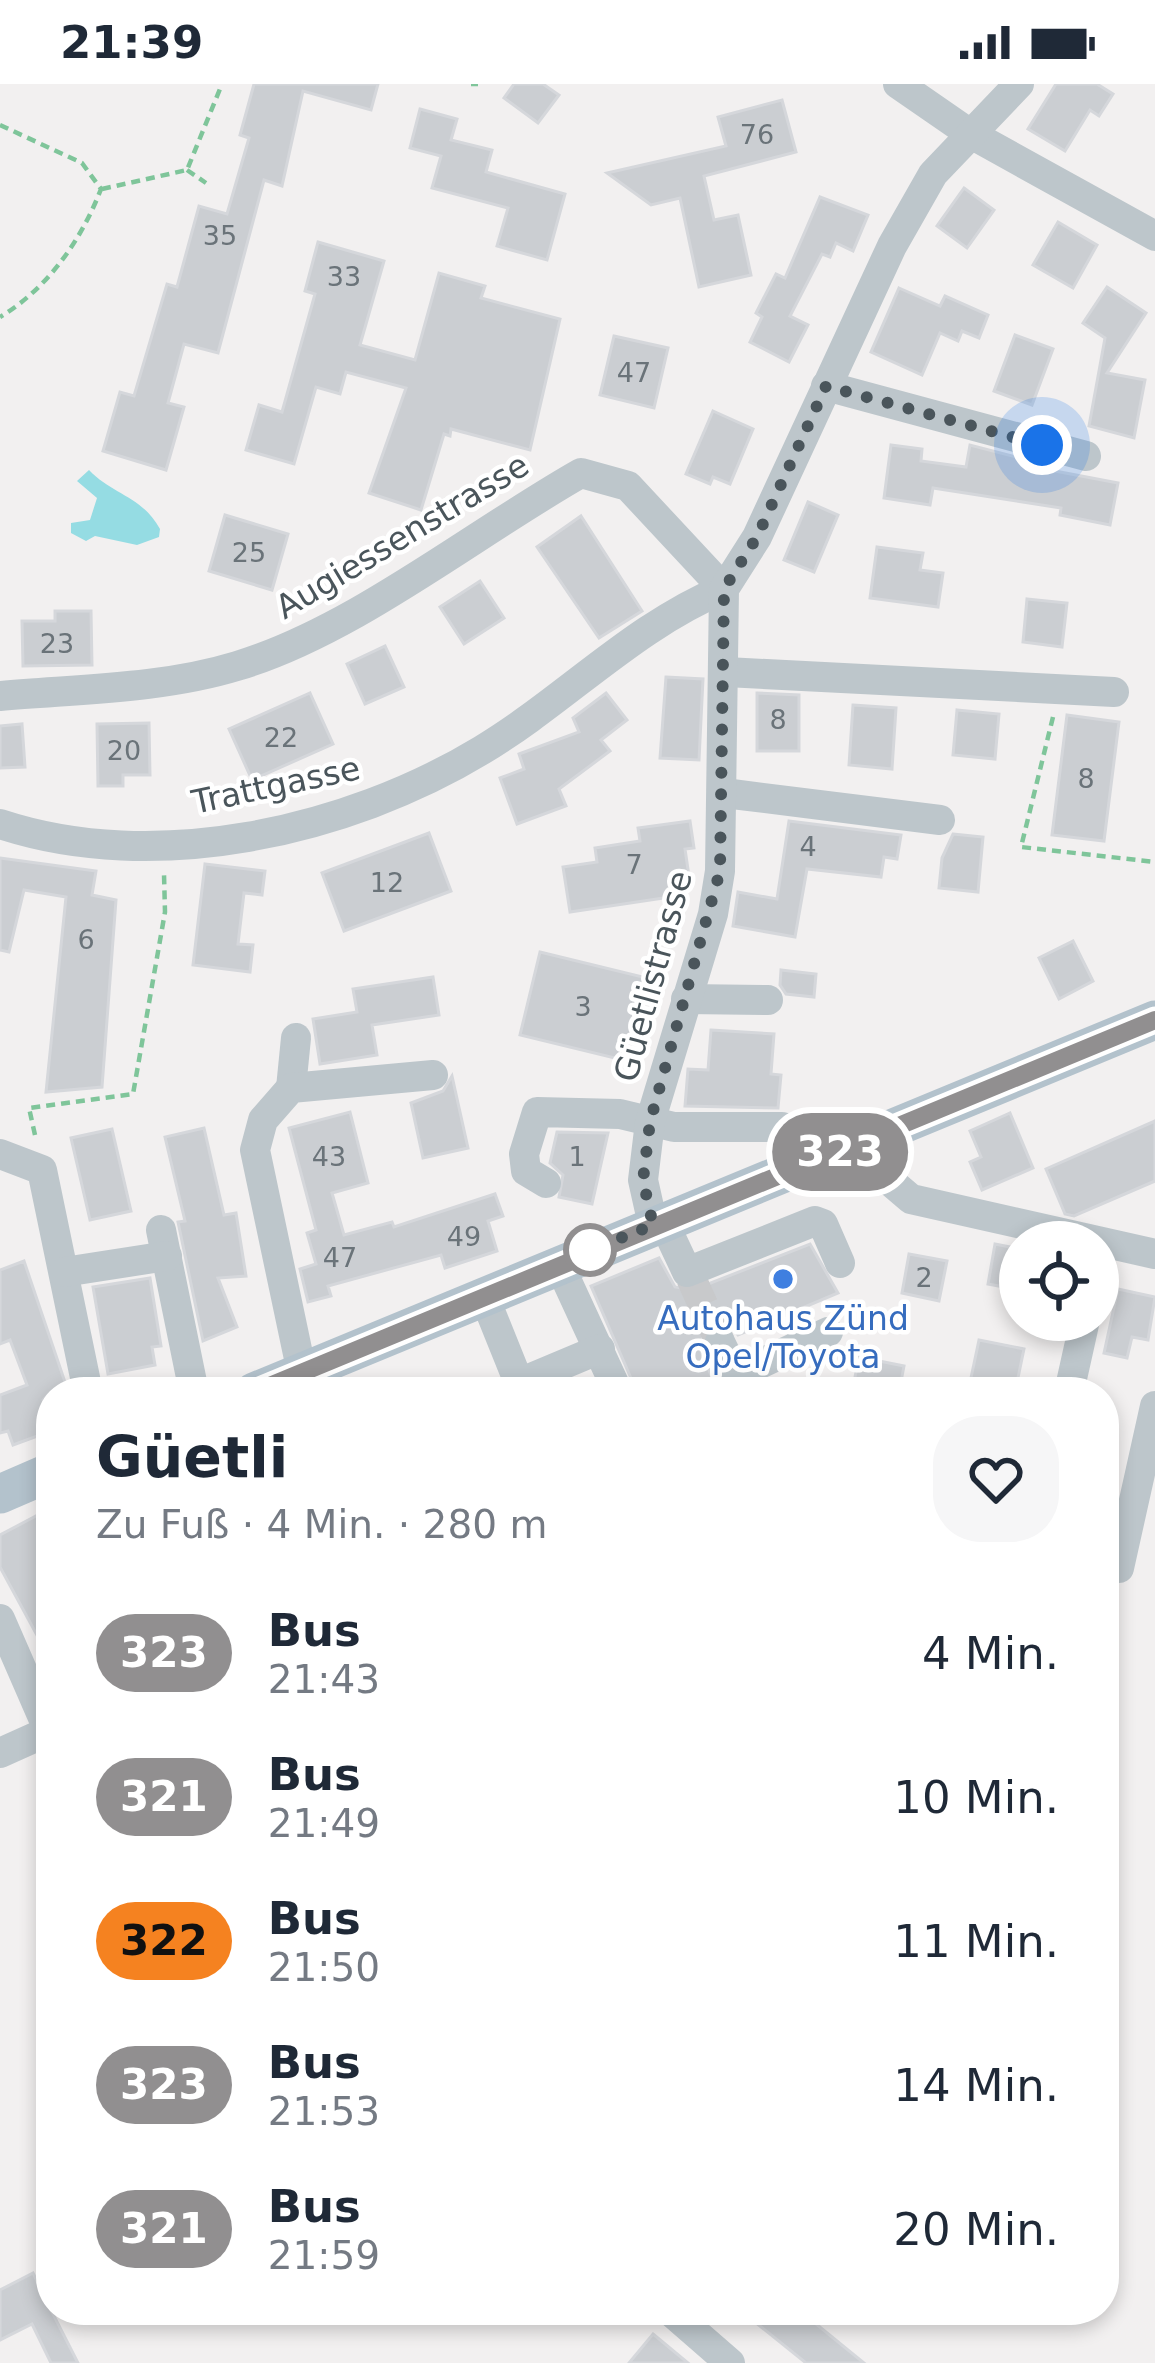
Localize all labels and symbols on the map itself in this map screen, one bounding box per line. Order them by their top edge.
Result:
house number: 76 [740,119,774,150]
house number: 35 [203,220,237,251]
house number: 33 [327,261,361,292]
house number: 47 [617,357,651,388]
your location [1012,415,1072,475]
street label: Augiessenstrasse [268,445,536,627]
house number: 25 [232,537,266,568]
house number: 23 [40,628,74,659]
house number: 8 [769,704,787,735]
house number: 22 [264,722,298,753]
house number: 20 [107,735,141,766]
street label: Trattgasse [187,748,364,822]
house number: 8 [1077,763,1095,794]
house number: 4 [799,831,817,862]
house number: 7 [625,849,643,880]
street label: Güetlistrasse [606,866,700,1086]
house number: 12 [370,867,404,898]
house number: 6 [77,924,95,955]
house number: 3 [574,991,592,1022]
line badge: 323 [771,1113,909,1191]
house number: 43 [312,1141,346,1172]
house number: 1 [568,1141,586,1172]
house number: 49 [447,1221,481,1252]
unlabelled marker [565,1225,615,1275]
house number: 47 [323,1242,357,1273]
house number: 2 [915,1262,933,1293]
marker: Autohaus Zünd Opel/Toyota [770,1266,796,1292]
place label: Autohaus Zünd Opel/Toyota [657,1299,909,1376]

